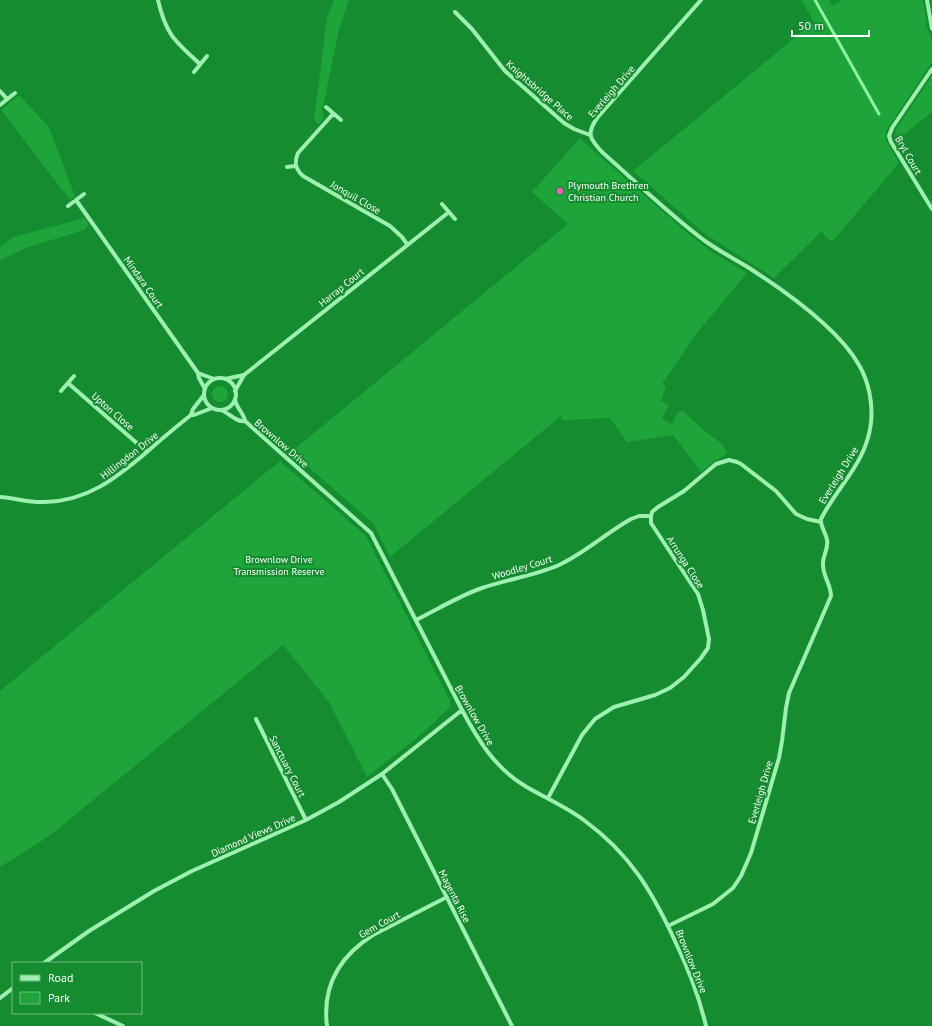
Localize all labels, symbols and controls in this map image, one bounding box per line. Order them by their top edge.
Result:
scale bar [792,12,869,38]
text: 50 m [798,18,824,33]
street label: Knightsbridge Place [503,58,576,123]
street label: Everleigh Drive [585,62,638,120]
street label: Bryl Court [892,134,925,178]
street label: Jonquil Close [327,177,383,217]
place label: Plymouth Brethren Christian Church [568,179,649,204]
marker: Plymouth Brethren Christian Church [555,186,565,196]
street label: Mindara Court [121,254,167,311]
street label: Harrap Court [316,265,367,310]
street label: Upton Close [89,389,137,433]
street label: Brownlow Drive [252,416,311,470]
street label: Hillingdon Drive [98,429,161,482]
street label: Everleigh Drive [816,444,861,506]
street label: Arrunga Close [664,534,707,591]
street label: Woodley Court [491,552,554,583]
park label: Brownlow Drive Transmission Reserve [234,553,324,578]
street label: Brownlow Drive [452,683,497,748]
street label: Sanctuary Court [266,733,309,800]
street label: Everleigh Drive [745,759,776,825]
street label: Diamond Views Drive [209,811,297,860]
street label: Magenta Rise [436,868,473,925]
street label: Gem Court [356,908,403,941]
street label: Brownlow Drive [673,927,710,995]
legend [12,962,142,1014]
text: Road [48,970,73,985]
text: Park [48,990,70,1005]

